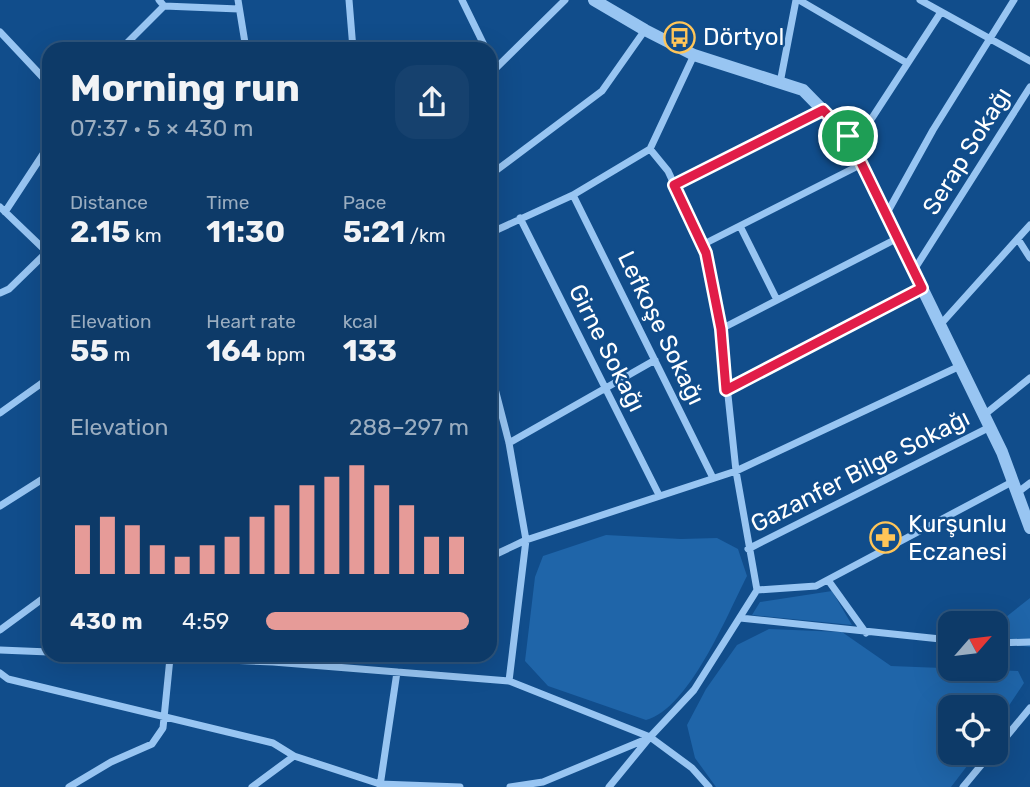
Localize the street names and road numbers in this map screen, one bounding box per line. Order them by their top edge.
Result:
street label: Serap Sokağı [917,82,1017,220]
street label: Lefkoşe Sokağı [612,247,710,409]
street label: Girne Sokağı [563,280,651,416]
street label: Gazanfer Bilge Sokağı [746,404,974,538]

